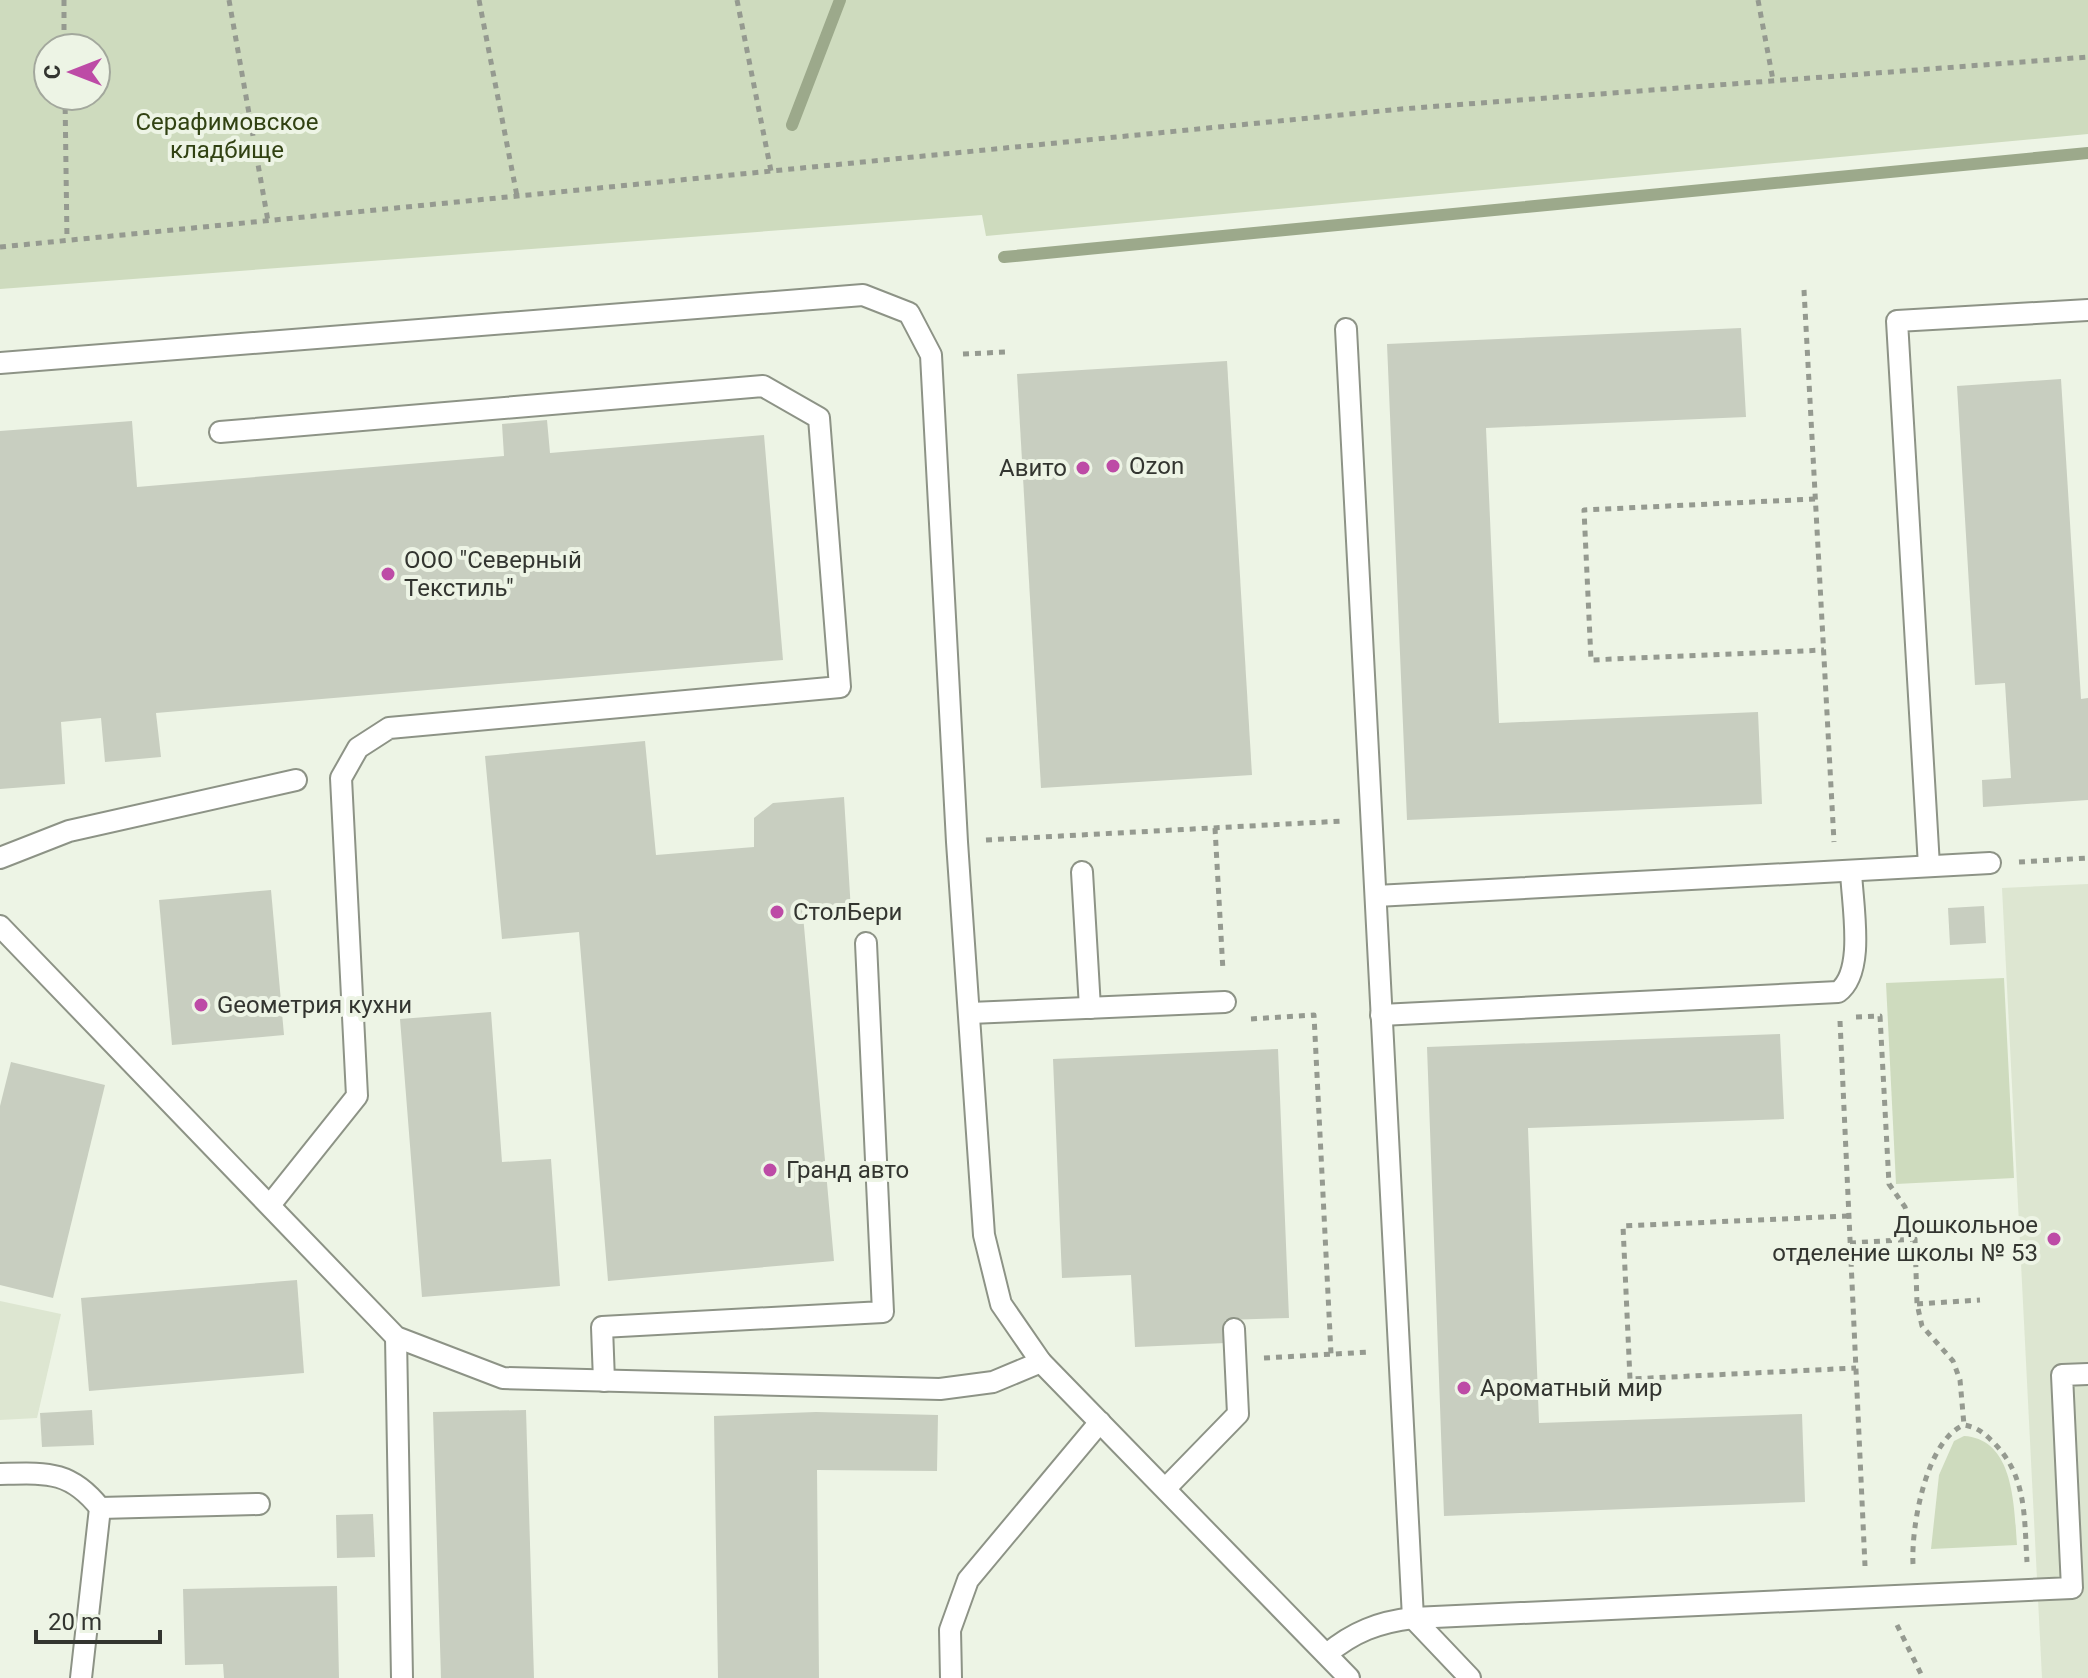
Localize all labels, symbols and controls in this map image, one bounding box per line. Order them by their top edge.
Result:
north arrow [32,32,112,112]
text: С [40,65,65,79]
park label: Серафимовское кладбище [135,108,319,164]
place label: Ozon [1129,452,1184,480]
place label: Авито [999,454,1067,482]
marker: Ozon [1104,457,1122,475]
marker: Авито [1074,459,1092,477]
place label: ООО "Северный Текстиль" [404,546,582,602]
marker: ООО "Северный Текстиль" [379,565,397,583]
place label: СтолБери [793,898,902,926]
marker: СтолБери [768,903,786,921]
place label: Geoметрия кухни [217,991,412,1019]
marker: Geoметрия кухни [192,996,210,1014]
place label: Гранд авто [786,1156,909,1184]
marker: Гранд авто [761,1161,779,1179]
place label: Дошкольное отделение школы № 53 [1772,1211,2038,1267]
marker: Дошкольное отделение школы № 53 [2045,1230,2063,1248]
place label: Ароматный мир [1480,1374,1662,1402]
marker: Ароматный мир [1455,1379,1473,1397]
scale bar [36,1594,160,1644]
text: 20 m [48,1608,102,1636]

